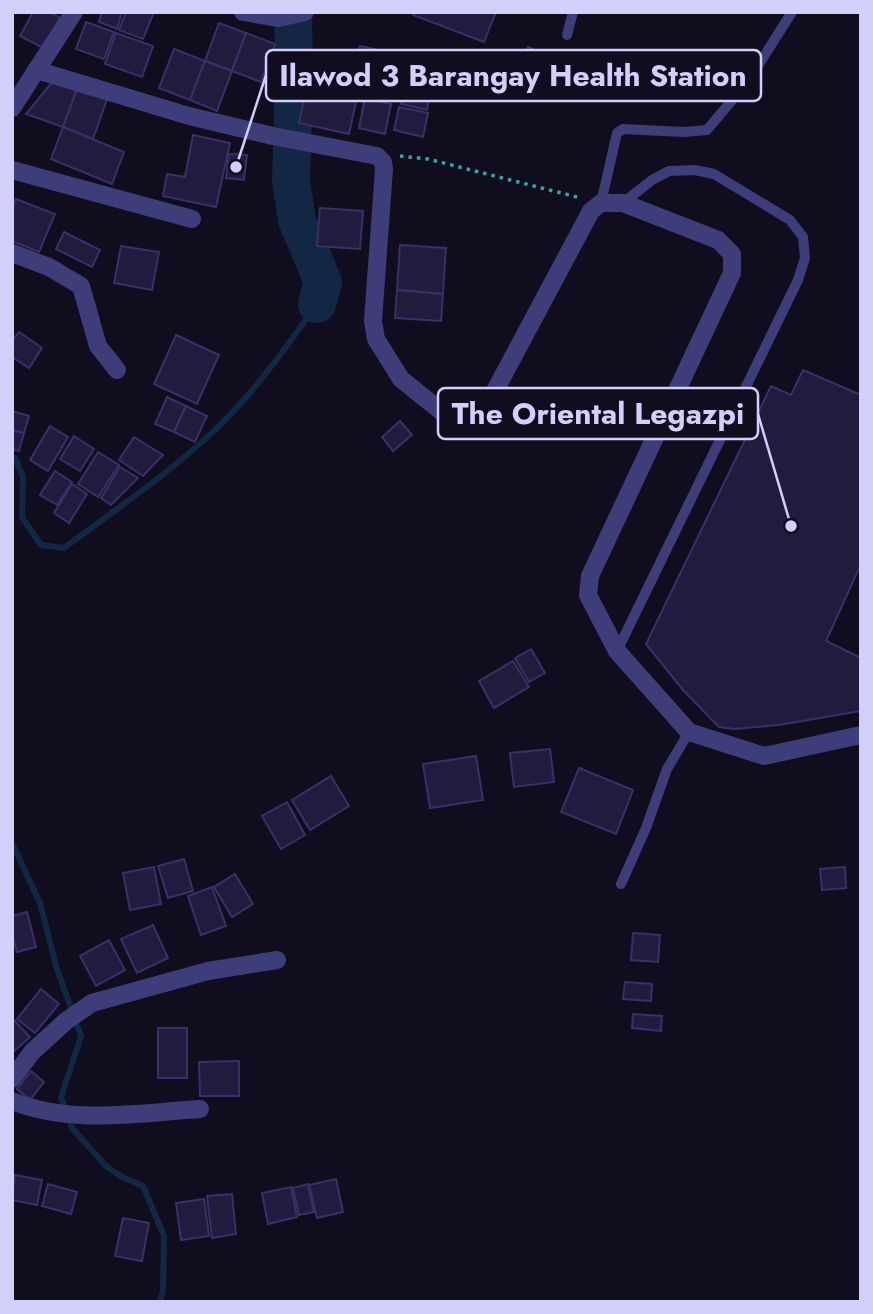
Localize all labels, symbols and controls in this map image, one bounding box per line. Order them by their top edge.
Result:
callout: Ilawod 3 Barangay Health Station [266,50,761,101]
text: Ilawod 3 Barangay Health Station [279,54,747,97]
callout: The Oriental Legazpi [438,388,758,439]
text: The Oriental Legazpi [452,392,744,435]

